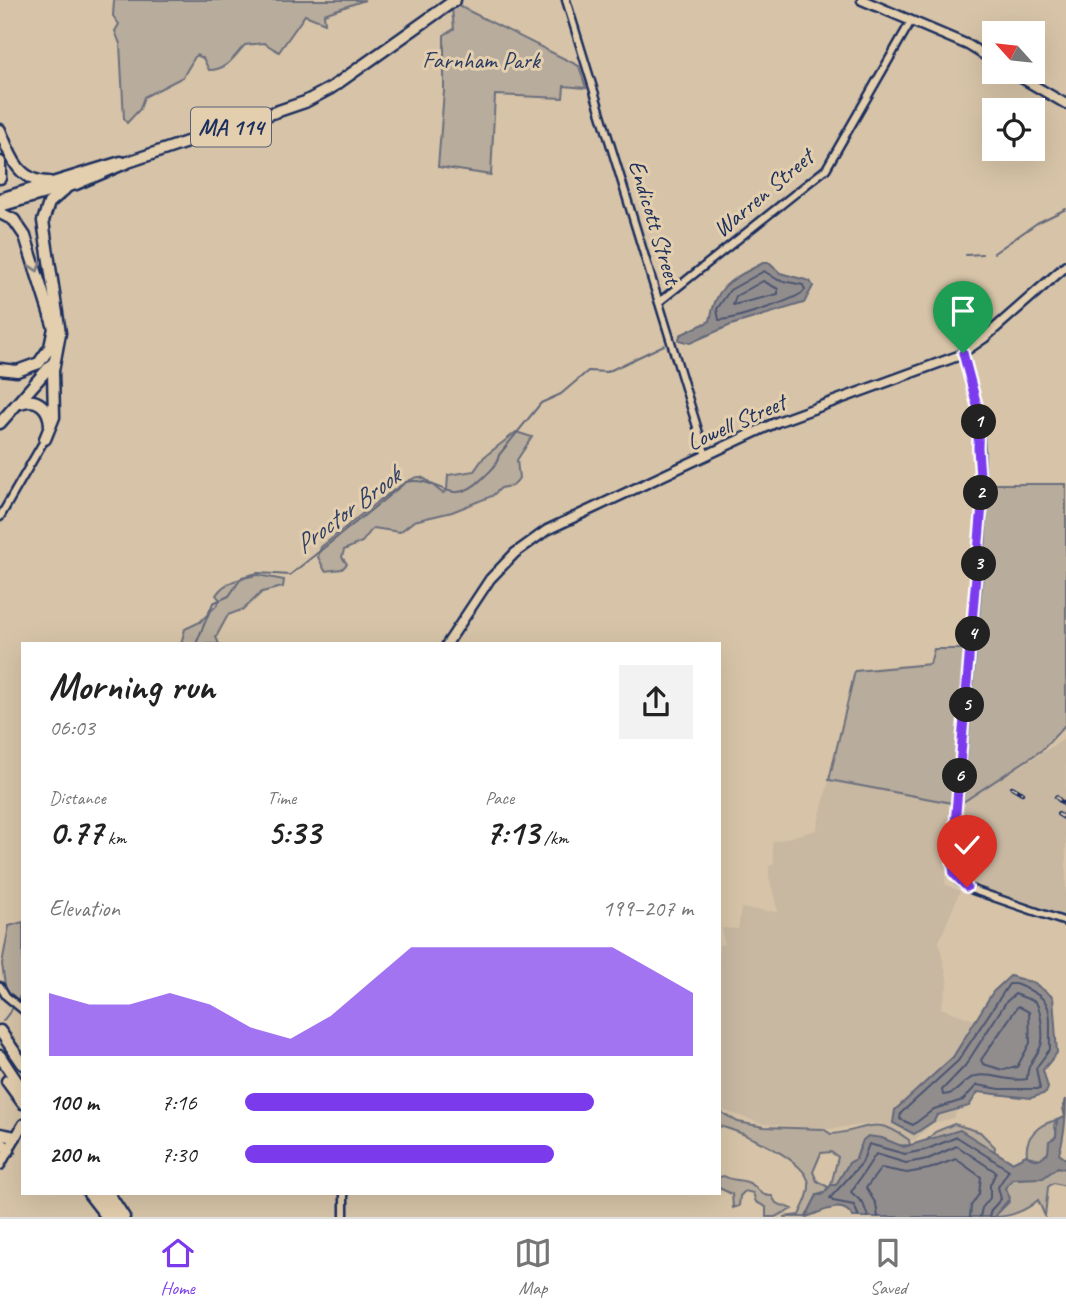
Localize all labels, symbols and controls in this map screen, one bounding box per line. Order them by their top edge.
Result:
north arrow [982,21,1045,84]
map controls [982,21,1045,161]
park label: Farnham Park [422,45,542,75]
button: locate [982,98,1045,161]
road number: MA 114 [191,108,271,146]
street label: Warren Street [707,140,822,244]
street label: Endicott Street [622,156,689,290]
one-way arrow [28,261,42,273]
pin [933,281,993,353]
icon: arrive [944,292,982,330]
street label: Lowell Street [682,386,793,457]
pin: 1 [962,404,996,440]
text: 1 [974,409,983,433]
water label: Proctor Brook [288,457,411,561]
pin: 2 [964,476,998,510]
text: 2 [976,480,985,504]
pin: 3 [962,546,996,582]
text: 3 [974,551,983,575]
pin: 4 [956,616,990,652]
text: 4 [968,621,977,645]
text: Morning run [49,663,215,710]
button: share [619,665,693,739]
pin: 5 [950,688,984,722]
text: 5 [962,692,971,716]
text: 06:03 [49,713,95,742]
pin: 6 [942,758,978,794]
text: 6 [955,763,964,787]
text: Distance [49,786,106,810]
text: Time [267,786,296,810]
text: Pace [485,786,514,810]
text: 0.77 [49,810,103,855]
text: 5:33 [267,810,321,855]
text: 7:13 [485,810,539,855]
pin [937,815,997,887]
text: km [103,826,126,850]
text: /km [539,826,568,850]
icon: check [948,826,986,864]
text: Elevation [49,894,120,923]
text: 199–207 m [602,894,693,923]
text: 100 m [49,1088,99,1117]
text: 7:16 [161,1088,197,1117]
text: 200 m [49,1140,99,1169]
text: 7:30 [161,1140,197,1169]
tab: Home [159,1234,197,1300]
tab: Map [514,1234,552,1300]
tab: Saved [869,1234,907,1300]

